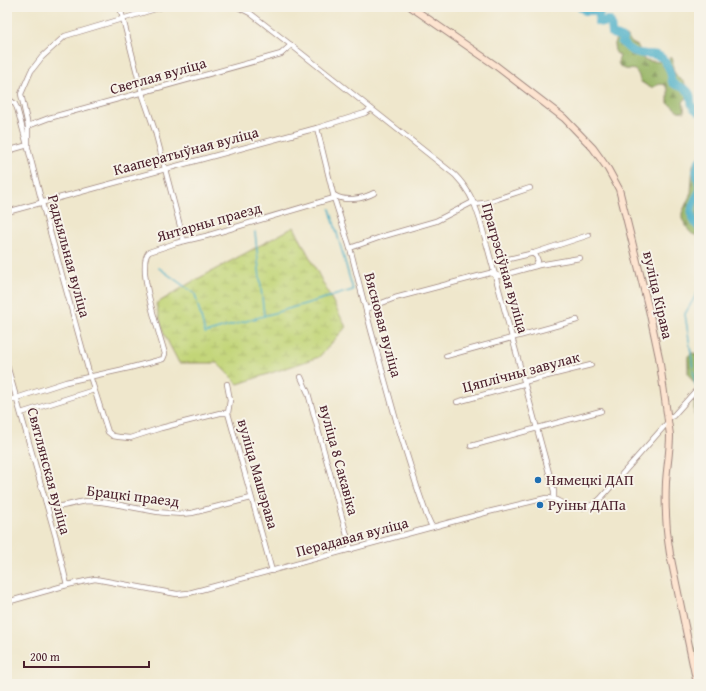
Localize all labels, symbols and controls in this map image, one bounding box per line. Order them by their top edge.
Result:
street label: Светлая вуліца [107,52,209,99]
street label: Кааператыўная вуліца [111,121,262,180]
street label: Радыяльная вуліца [43,192,96,321]
street label: Янтарны праезд [153,197,264,247]
street label: Прагрэсіўная вуліца [477,200,534,336]
street label: вуліца Кірава [638,249,679,342]
street label: Вясновая вуліца [359,270,408,380]
street label: Цяплічны завулак [460,346,582,397]
street label: вуліца 8 Сакавіка [315,402,365,518]
street label: Святлянская вуліца [22,405,77,537]
street label: вуліца Машэрава [233,416,284,532]
place label: Нямецкі ДАП [546,469,634,490]
marker: Нямецкі ДАП [533,475,543,485]
street label: Брацкі праезд [86,479,181,512]
place label: Руіны ДАПа [548,494,627,515]
marker: Руіны ДАПа [535,500,545,510]
street label: Перадавая вуліца [293,511,411,562]
scale bar [24,643,149,669]
text: 200 m [30,648,60,665]

